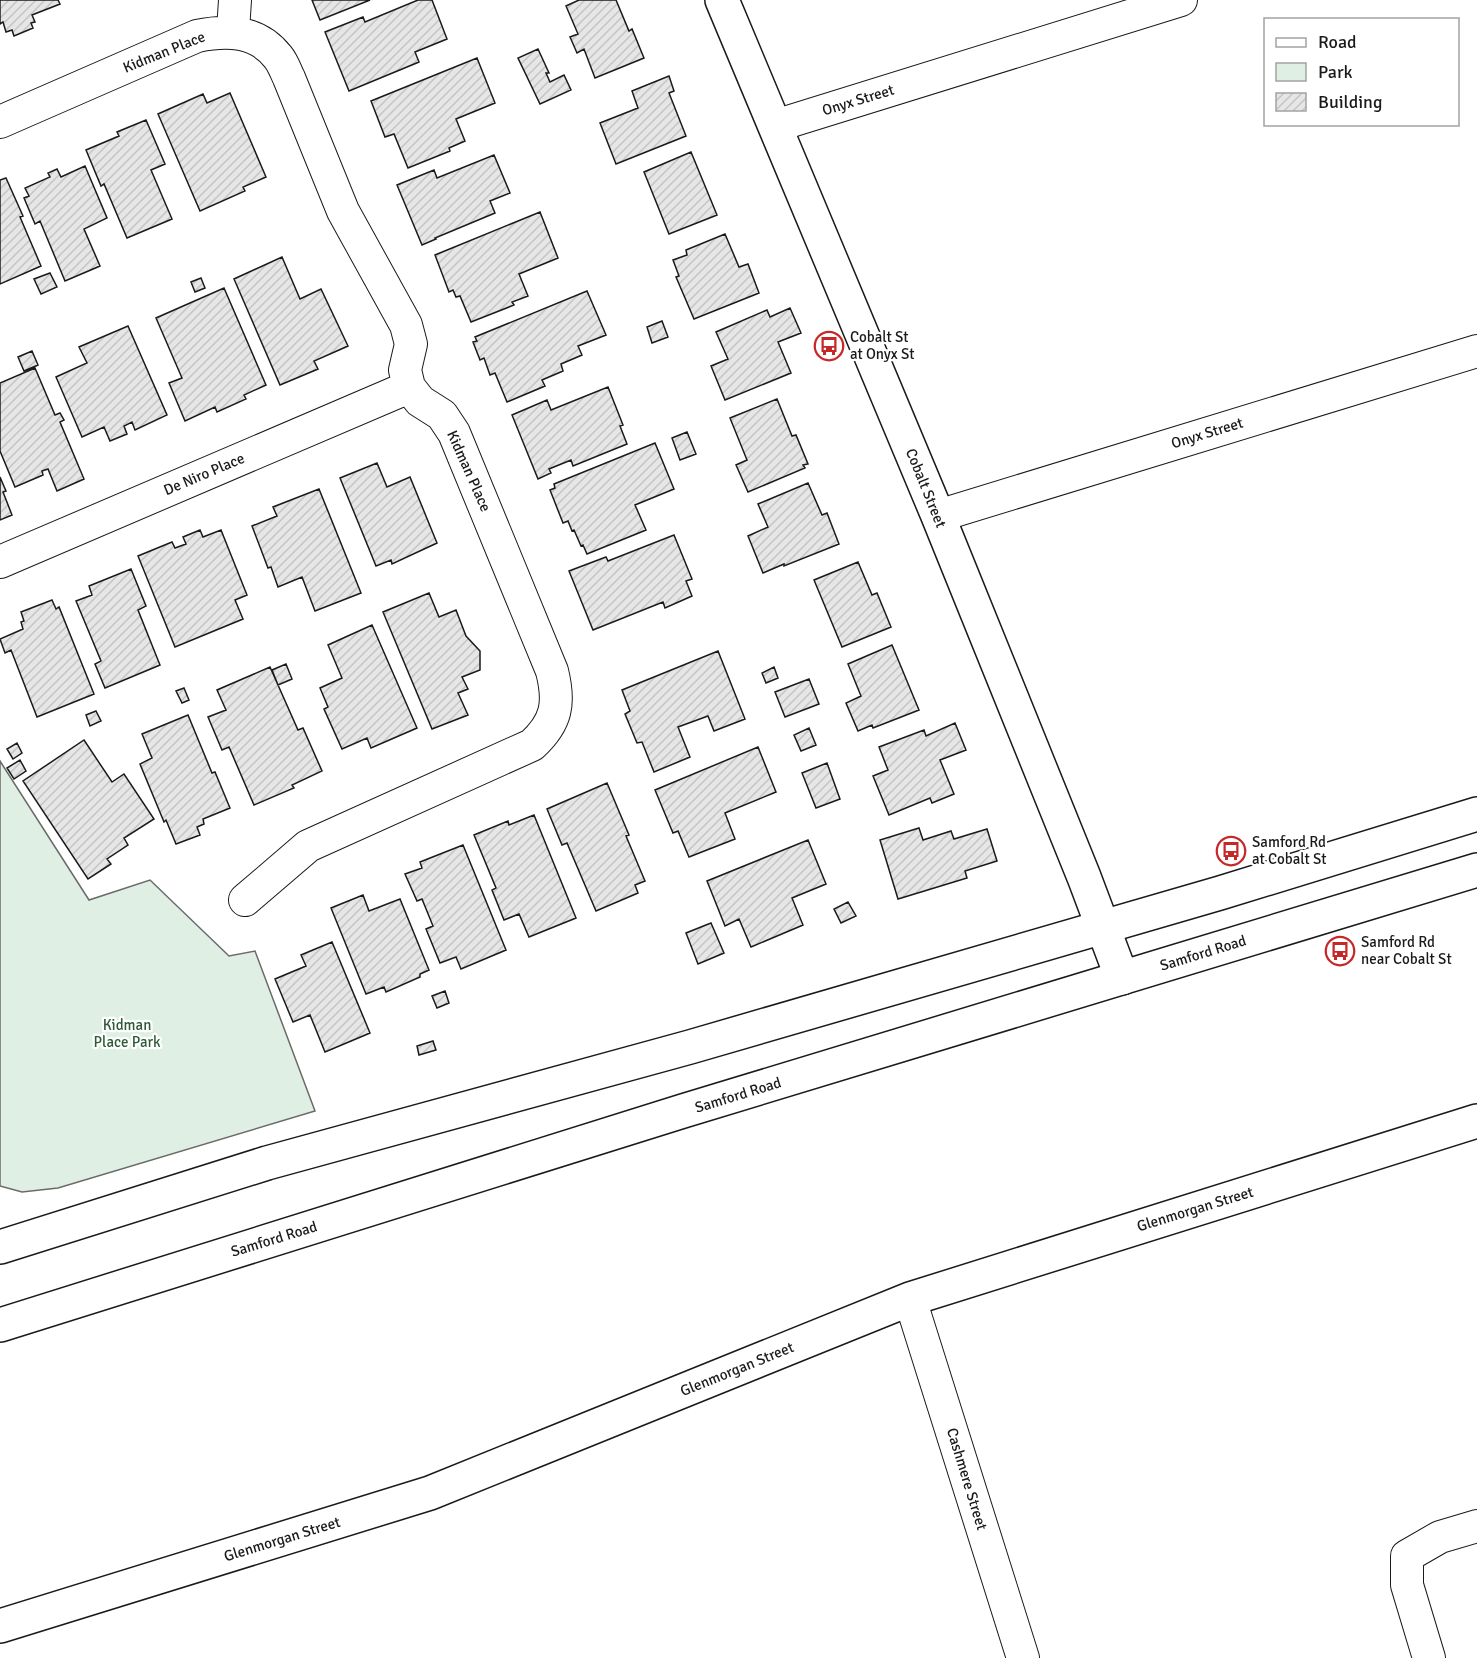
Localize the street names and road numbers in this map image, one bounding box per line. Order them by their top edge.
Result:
street label: Kidman Place [120,27,208,77]
street label: Onyx Street [820,81,896,119]
street label: Onyx Street [1169,414,1245,452]
street label: Kidman Place [443,428,495,514]
street label: Cobalt Street [902,446,950,530]
street label: De Niro Place [161,449,247,499]
street label: Samford Road [1158,931,1248,975]
street label: Samford Road [693,1073,783,1117]
street label: Glenmorgan Street [1135,1183,1255,1235]
street label: Samford Road [229,1217,319,1261]
street label: Glenmorgan Street [678,1338,796,1400]
street label: Cashmere Street [943,1426,991,1532]
street label: Glenmorgan Street [222,1513,342,1565]

